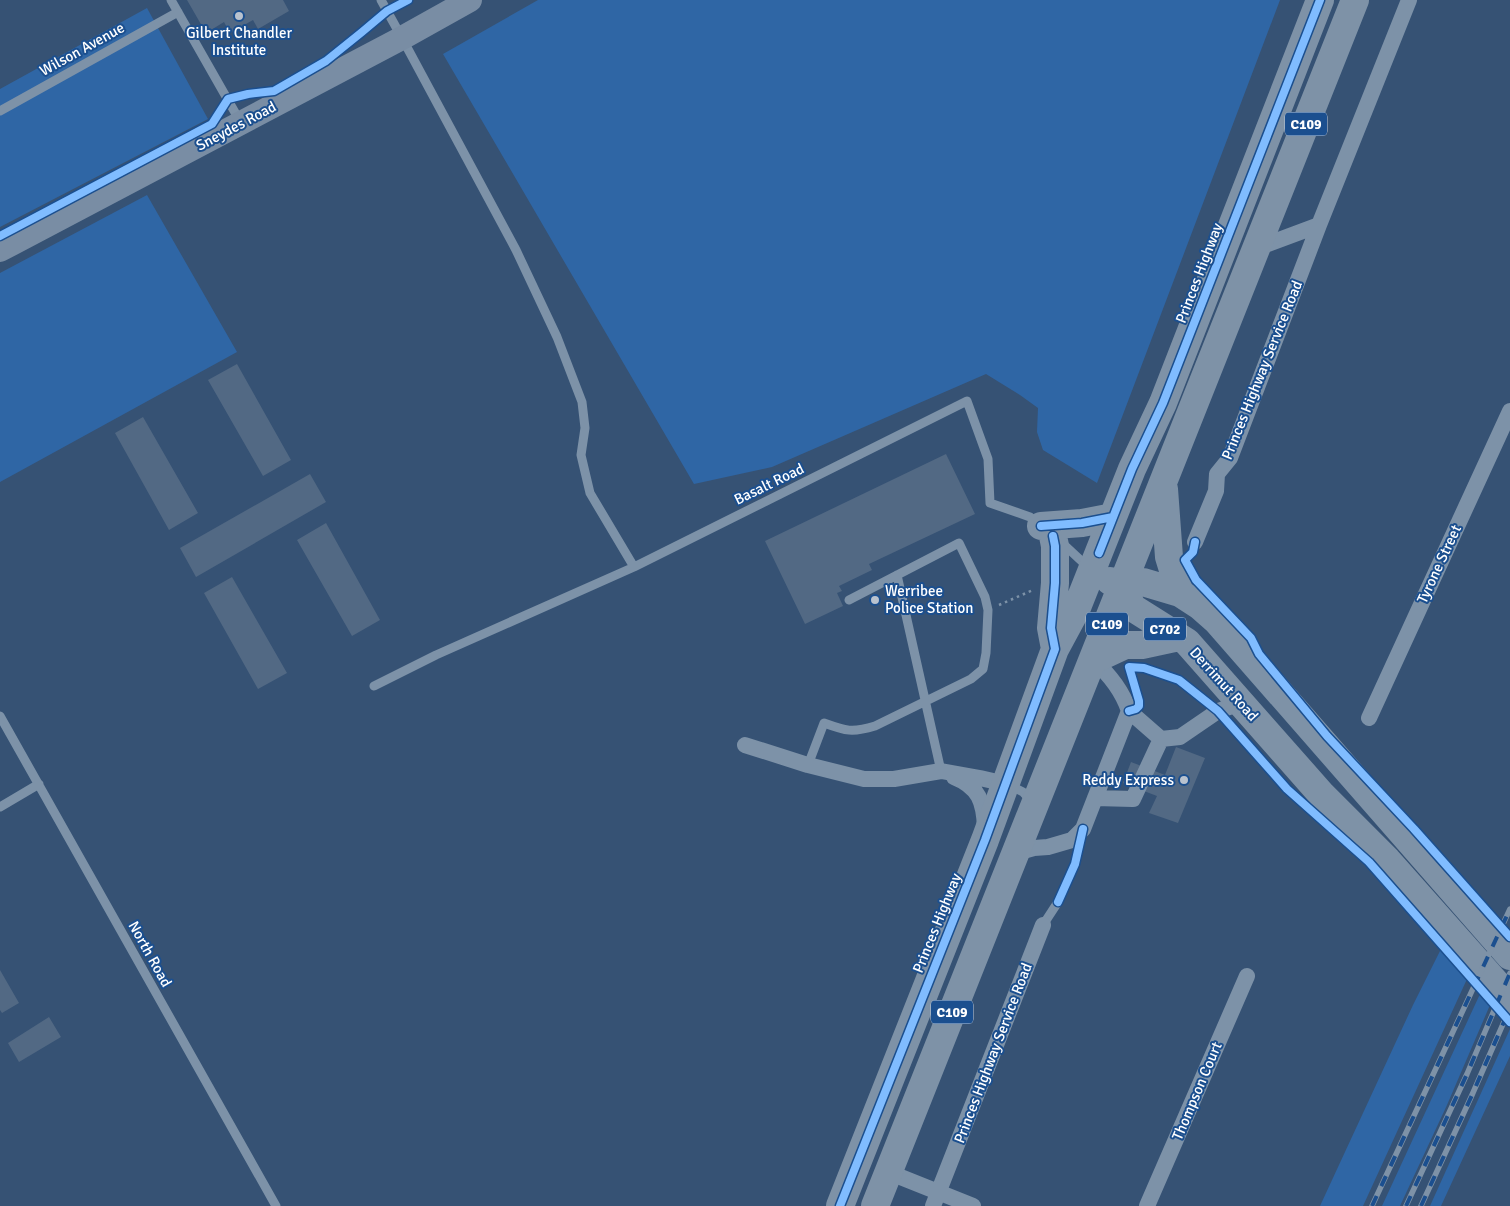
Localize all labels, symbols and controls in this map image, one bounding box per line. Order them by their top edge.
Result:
marker: Gilbert Chandler Institute [233,10,245,22]
street label: Wilson Avenue [37,18,127,80]
place label: Gilbert Chandler Institute [186,24,293,59]
street label: Sneydes Road [193,97,279,155]
road number: C109 [1285,112,1327,136]
street label: Princes Highway [1172,220,1226,326]
street label: Princes Highway Service Road [1218,278,1306,462]
street label: Basalt Road [731,459,807,509]
street label: Tyrone Street [1413,522,1465,606]
place label: Werribee Police Station [885,582,974,617]
marker: Werribee Police Station [869,594,881,606]
road number: C109 [1086,612,1128,636]
road number: C702 [1144,618,1186,640]
street label: Derrimut Road [1186,643,1262,725]
place label: Reddy Express [1082,771,1174,789]
marker: Reddy Express [1178,774,1190,786]
street label: Princes Highway [909,871,965,975]
street label: North Road [125,918,176,990]
street label: Princes Highway Service Road [950,960,1036,1146]
road number: C109 [931,1000,973,1024]
street label: Thompson Court [1168,1039,1226,1143]

